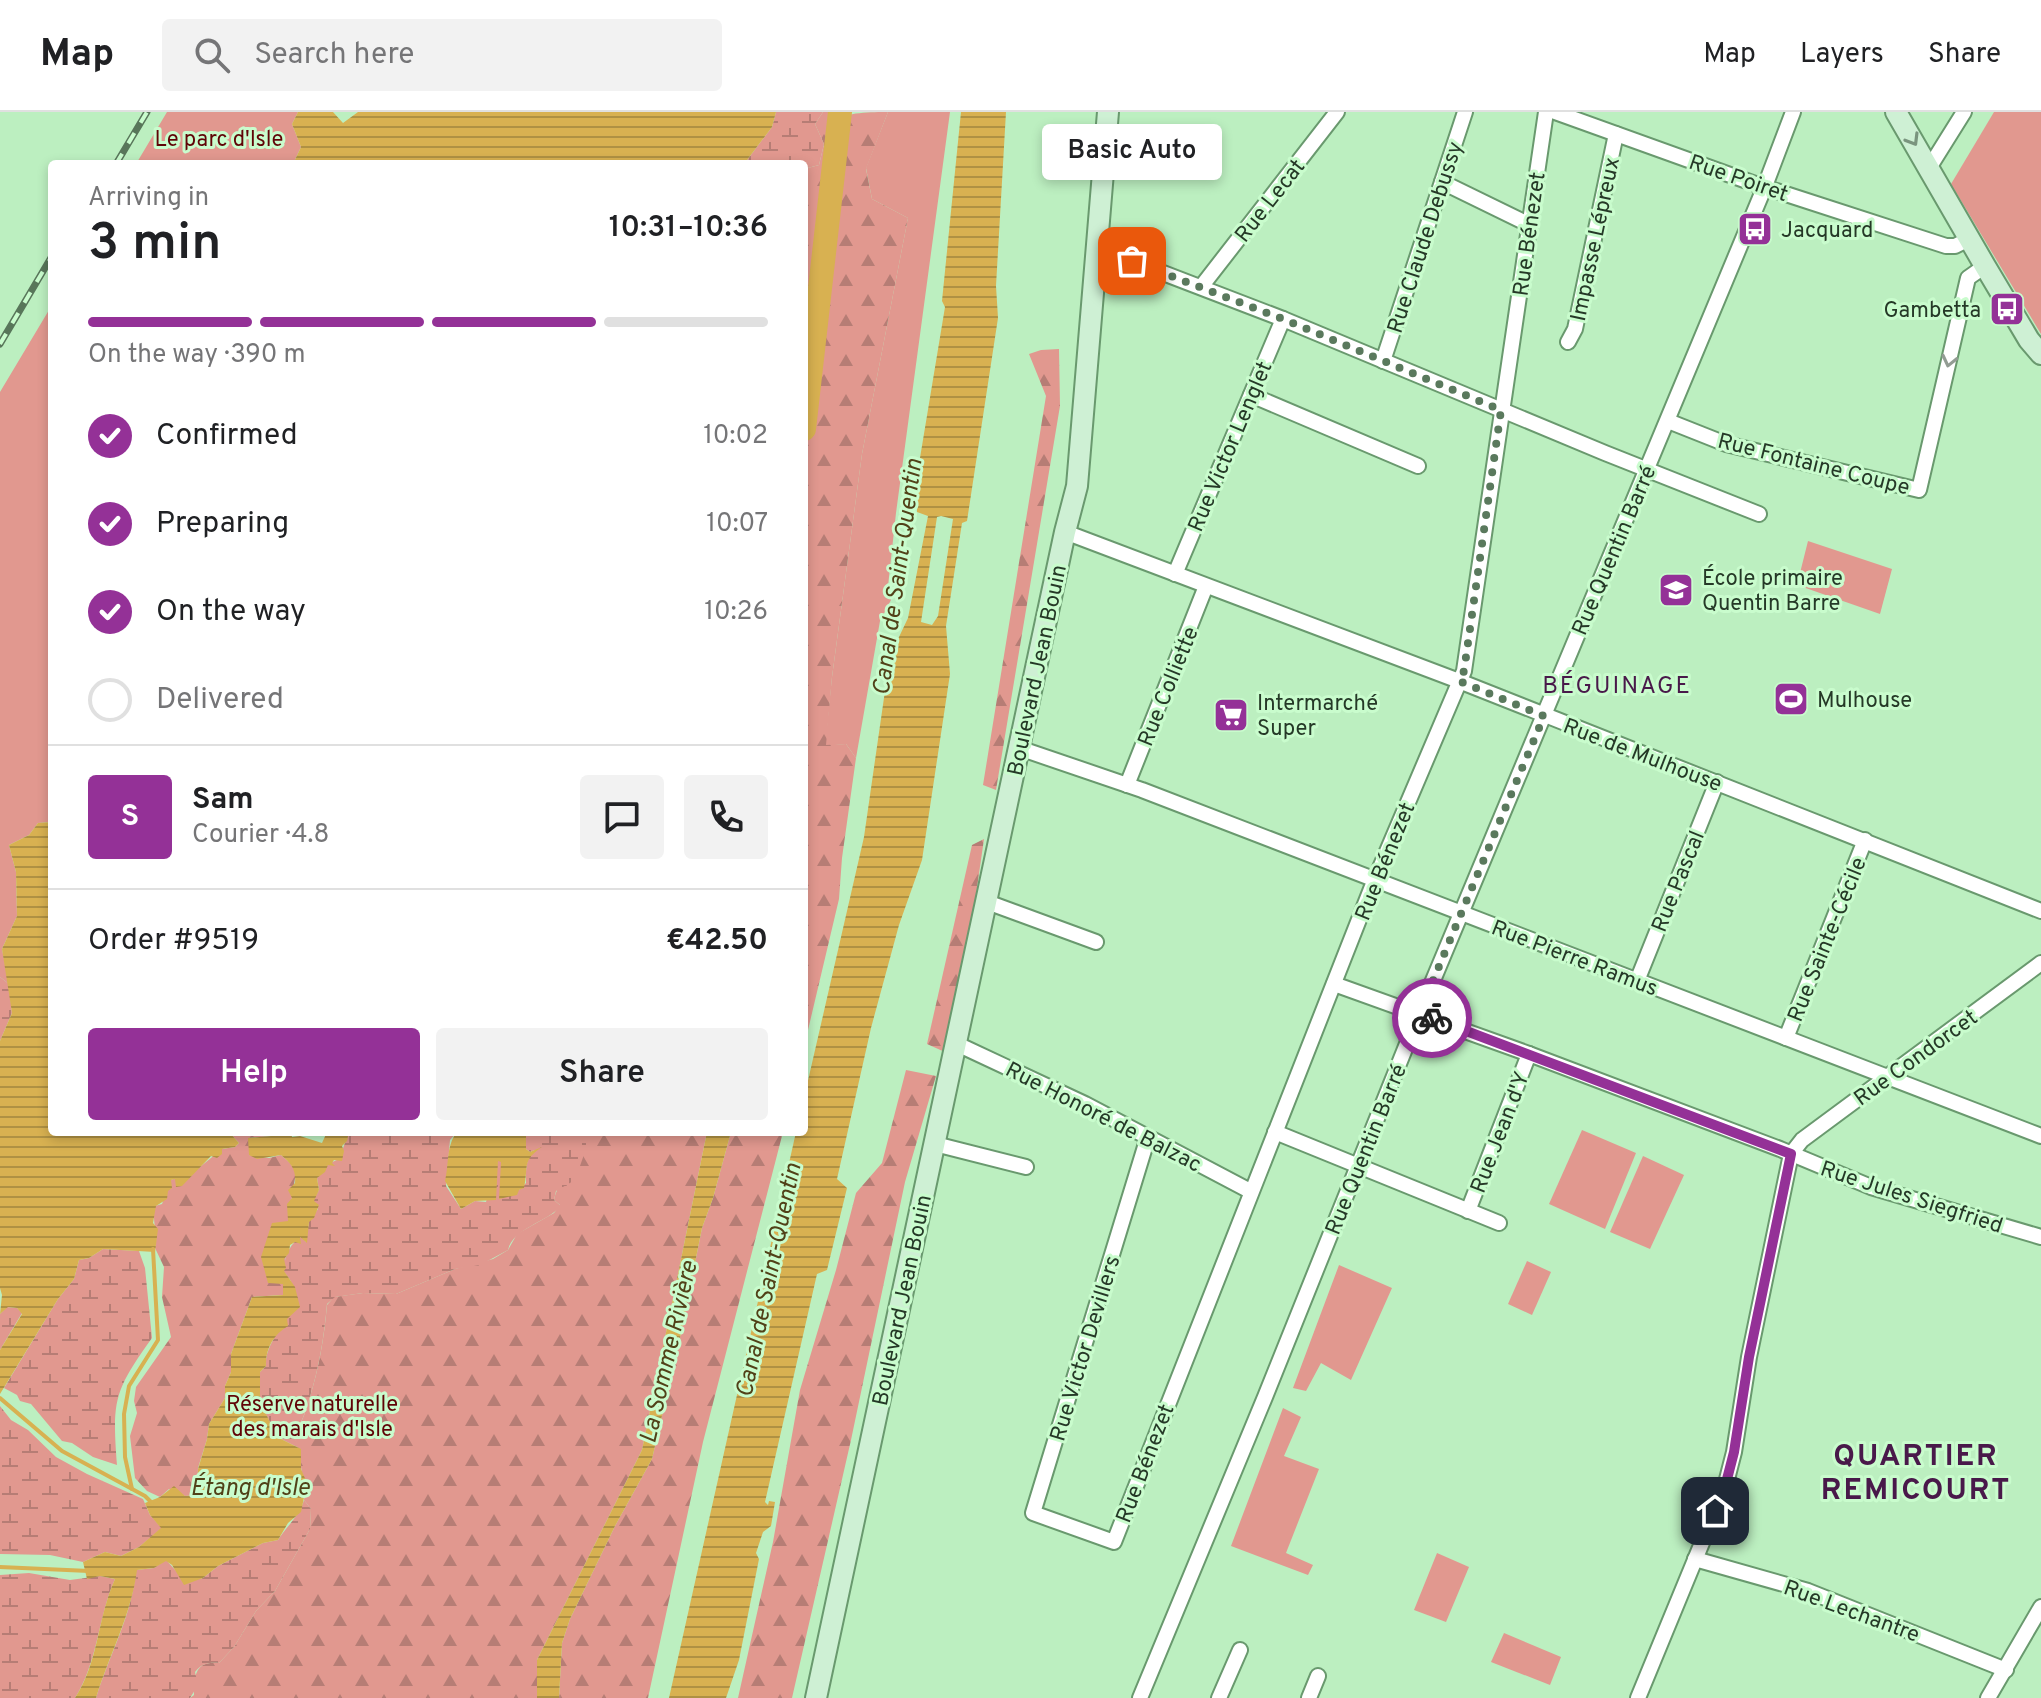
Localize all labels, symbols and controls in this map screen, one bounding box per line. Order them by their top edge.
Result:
search box [162,19,722,91]
text: Map [40,31,114,80]
icon: search [190,33,234,77]
text: Search here [254,37,414,74]
text: Map [1703,37,1756,73]
text: Layers [1800,37,1884,73]
text: Share [1928,37,2001,73]
callout: Basic Auto [1042,125,1222,181]
park label: Le parc d'Isle [155,127,283,154]
one-way arrow [1903,131,1918,146]
text: Basic Auto [1068,135,1196,168]
street label: Rue Claude Debussy [1383,138,1470,337]
street label: Rue Poiret [1685,150,1791,209]
street label: Rue Lecat [1230,154,1312,249]
street label: Impasse Lépreux [1566,155,1627,324]
street label: Rue Bénezet [1508,170,1553,298]
text: Arriving in [88,182,209,215]
text: 10:31–10:36 [609,210,768,247]
bus stop icon: Jacquard [1736,210,1774,248]
text: 3 min [88,212,221,278]
place label: Jacquard [1781,218,1873,245]
pin [1098,227,1166,295]
icon: bag [1110,239,1154,283]
bus stop icon: Gambetta [1988,290,2026,328]
place label: Gambetta [1883,298,1981,325]
text: On the way · 390 m [88,339,305,372]
one-way arrow [1941,354,1958,368]
street label: Rue Victor Lenglet [1183,358,1279,536]
icon: check [88,414,132,458]
text: Confirmed [156,418,298,455]
text: 10:02 [703,420,768,453]
street label: Rue Fontaine Coupe [1714,428,1912,502]
water label: Canal de Saint-Quentin [868,457,930,698]
street label: Rue Quentin Barré [1567,462,1663,640]
icon: check [88,502,132,546]
text: Preparing [156,506,289,543]
text: 10:07 [706,508,768,541]
street label: Boulevard Jean Bouin [1003,563,1074,779]
place label: École primaire Quentin Barre [1702,564,1843,618]
school or university icon: École primaire Quentin Barre [1657,571,1695,609]
icon: check [88,590,132,634]
text: On the way [156,594,306,631]
text: 10:26 [704,596,768,629]
street label: Rue Colliette [1133,623,1206,751]
district label: BÉGUINAGE [1542,670,1692,702]
sports icon: Mulhouse [1772,680,1810,718]
text: Delivered [156,682,284,719]
place label: Mulhouse [1817,688,1912,715]
place label: Intermarché Super [1257,691,1378,743]
supermarket icon: Intermarché Super [1212,696,1250,734]
street label: Rue de Mulhouse [1559,714,1725,799]
button: chat [580,775,664,859]
button: phone [684,775,768,859]
text: Sam [192,782,254,819]
text: S [121,799,139,836]
street label: Rue Bénezet [1350,799,1422,925]
text: Courier · 4.8 [192,819,329,852]
street label: Rue Pascal [1647,827,1712,937]
street label: Rue Sainte-Cécile [1783,854,1874,1026]
street label: Rue Pierre Ramus [1487,915,1661,1004]
text: Order #9519 [88,923,259,960]
text: €42.50 [666,923,768,960]
courier [1392,978,1472,1058]
icon: bike [1410,996,1454,1040]
street label: Rue Condorcet [1849,1005,1984,1113]
button: Help [88,1028,420,1120]
button: Share [436,1028,768,1120]
street label: Rue Honoré de Balzac [1000,1057,1205,1179]
street label: Rue Quentin Barré [1321,1061,1414,1239]
street label: Rue Jean d'Y [1466,1068,1537,1197]
street label: Rue Jules Siegfried [1817,1156,2006,1241]
water label: Canal de Saint-Quentin [730,1161,809,1400]
street label: Boulevard Jean Bouin [868,1193,939,1409]
street label: Rue Victor Devillers [1045,1253,1127,1445]
water label: La Somme Rivière [634,1258,706,1446]
park label: Réserve naturelle des marais d'Isle [226,1392,398,1444]
street label: Rue Bénezet [1111,1401,1181,1527]
district label: QUARTIER REMICOURT [1821,1439,2011,1510]
water label: Étang d'Isle [190,1472,310,1504]
pin [1681,1477,1749,1545]
icon: home [1693,1489,1737,1533]
street label: Rue Lechantre [1779,1575,1923,1649]

